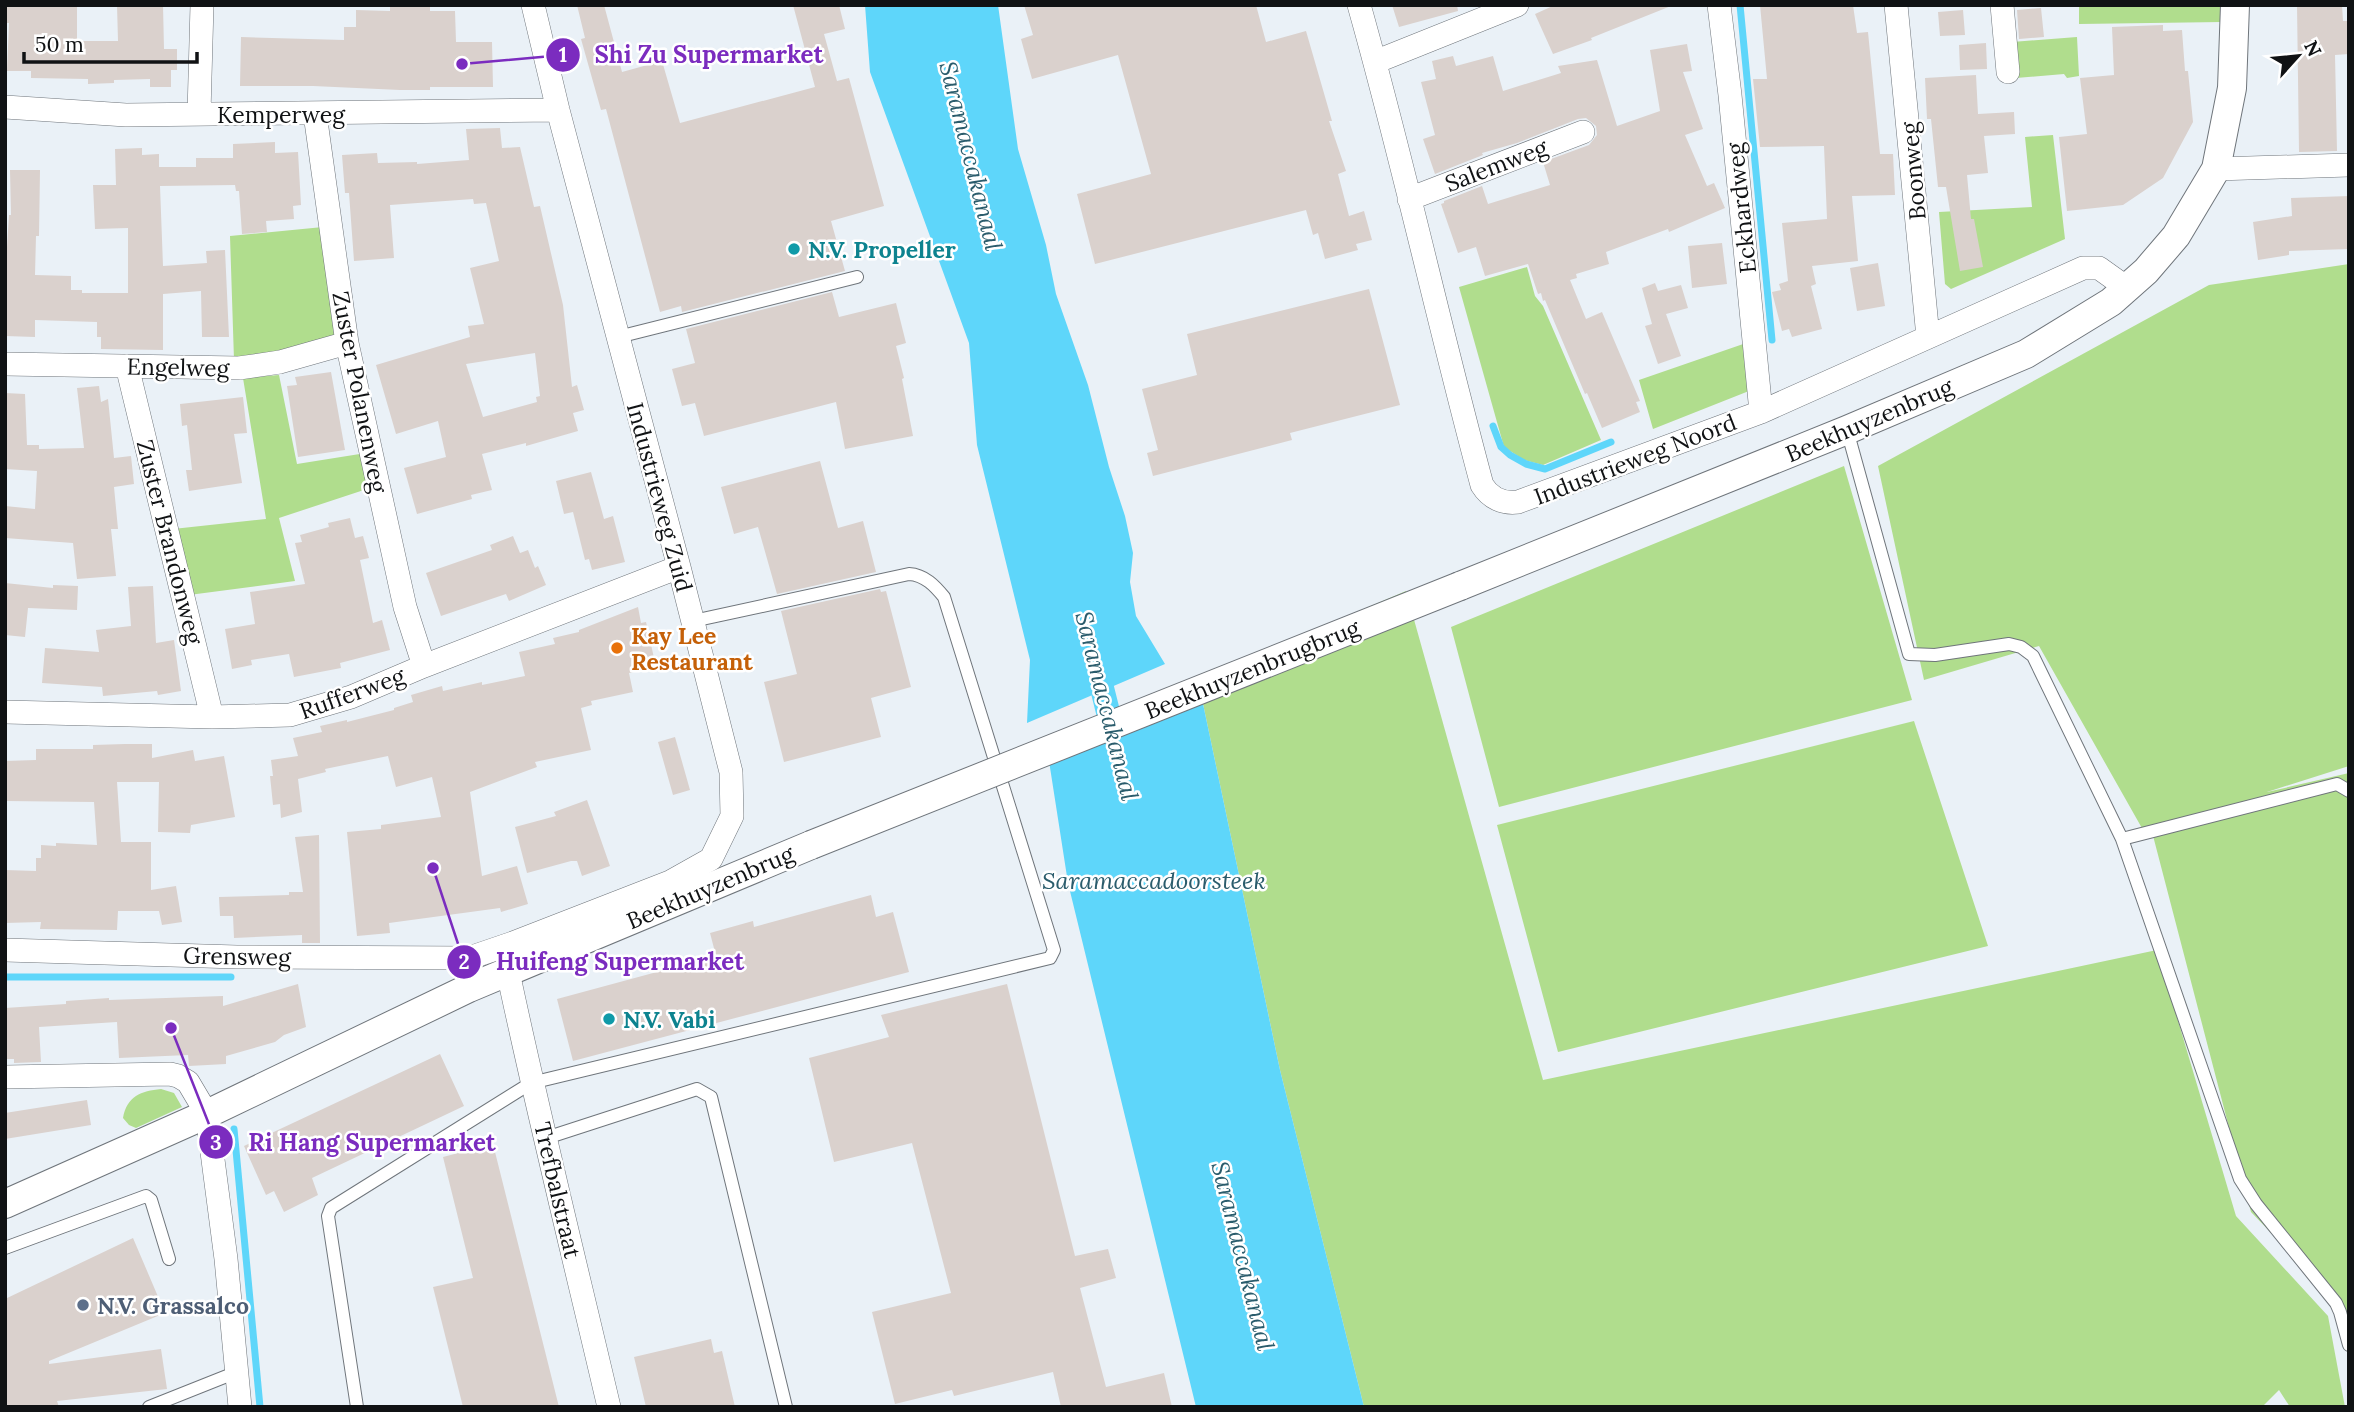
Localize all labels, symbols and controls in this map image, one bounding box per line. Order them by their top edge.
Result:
scale bar [24,21,198,65]
north arrow [2263,21,2333,91]
text: 50 m [35,31,84,58]
callout: Shi Zu Supermarket [546,32,837,77]
text: N [2299,36,2327,61]
text: Shi Zu Supermarket [595,39,824,70]
text: 1 [559,41,567,68]
water label: Saramaccakanaal [932,58,1010,254]
street label: Kemperweg [217,100,346,129]
street label: Boonweg [1894,120,1932,221]
street label: Salemweg [1441,132,1553,198]
street label: Eckhardweg [1720,140,1762,275]
place label: N.V. Propeller [808,235,956,264]
marker: N.V. Propeller [786,241,802,257]
street label: Zuster Polanenweg [326,289,394,496]
street label: Engelweg [126,352,231,382]
street label: Beekhuyzenbrug [1781,371,1958,468]
street label: Industrieweg Zuid [621,399,699,595]
street label: Industrieweg Noord [1530,407,1741,511]
street label: Zuster Brandonweg [131,437,210,648]
water label: Saramaccakanaal [1068,608,1146,804]
street label: Beekhuyzenbrugbrug [1140,612,1365,725]
place label: Kay Lee Restaurant [631,621,753,676]
marker: Kay Lee Restaurant [609,640,625,656]
street label: Rufferweg [295,660,410,725]
street label: Beekhuyzenbrug [622,838,799,935]
water label: Saramaccadoorsteek [1042,865,1266,896]
callout: Huifeng Supermarket [447,939,758,984]
street label: Grensweg [183,941,292,971]
text: Huifeng Supermarket [496,946,745,977]
text: 2 [458,948,470,975]
place label: N.V. Vabi [623,1005,715,1034]
marker: N.V. Vabi [601,1011,617,1027]
street label: Trefbalstraat [528,1119,588,1261]
callout: Ri Hang Supermarket [199,1120,509,1165]
text: Ri Hang Supermarket [248,1127,497,1158]
text: 3 [210,1129,222,1156]
water label: Saramaccakanaal [1204,1158,1282,1354]
place label: N.V. Grassalco [97,1291,249,1320]
marker: N.V. Grassalco [75,1297,91,1313]

